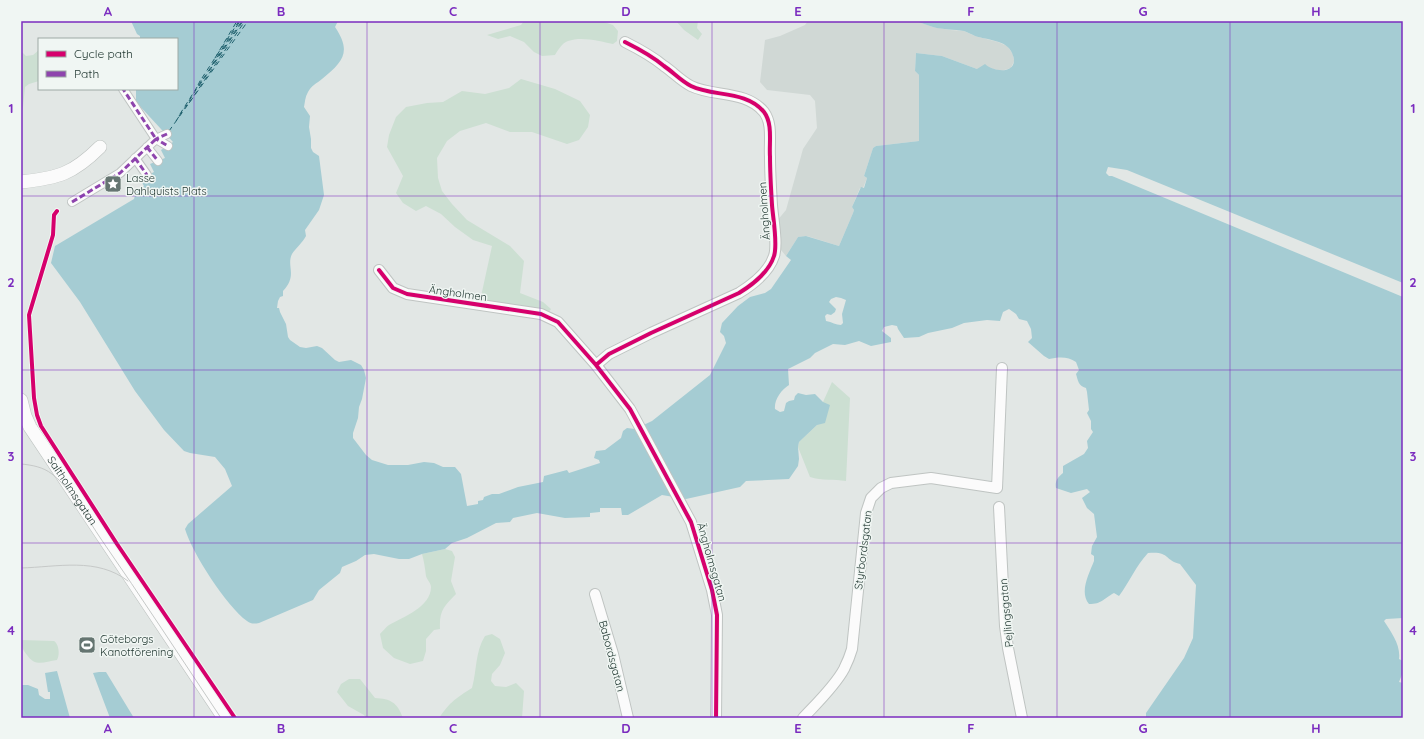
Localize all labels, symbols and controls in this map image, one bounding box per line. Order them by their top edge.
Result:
text: A [104,3,113,19]
text: B [277,3,285,19]
text: C [449,3,457,19]
text: D [621,3,631,19]
text: E [794,3,802,19]
text: F [967,3,975,19]
text: G [1138,3,1148,19]
text: H [1311,3,1321,19]
legend [38,38,178,90]
text: Cycle path [74,46,133,61]
text: Path [74,66,99,81]
text: 1 [8,100,14,116]
text: 1 [1410,100,1416,116]
place label: Lasse Dahlquists Plats [126,171,207,198]
place icon: Lasse Dahlquists Plats [103,174,123,194]
street label: Ängholmen [755,181,773,241]
text: 2 [7,274,15,290]
text: 2 [1409,274,1417,290]
street label: Ängholmen [428,282,488,304]
text: 3 [8,448,15,464]
text: 3 [1410,448,1417,464]
street label: Saltholmsgatan [44,453,100,528]
street label: Styrbordsgatan [851,510,875,590]
street label: Ängholmsgatan [694,521,730,603]
street label: Pejlingsgatan [996,578,1016,648]
street label: Babordsgatan [596,619,628,693]
text: 4 [7,622,15,638]
text: 4 [1409,622,1417,638]
place label: Göteborgs Kanotförening [100,632,173,659]
sports icon: Göteborgs Kanotförening [77,635,97,655]
text: A [104,720,113,736]
text: B [277,720,285,736]
text: C [449,720,457,736]
text: D [621,720,631,736]
text: E [794,720,802,736]
text: F [967,720,975,736]
text: G [1138,720,1148,736]
text: H [1311,720,1321,736]

